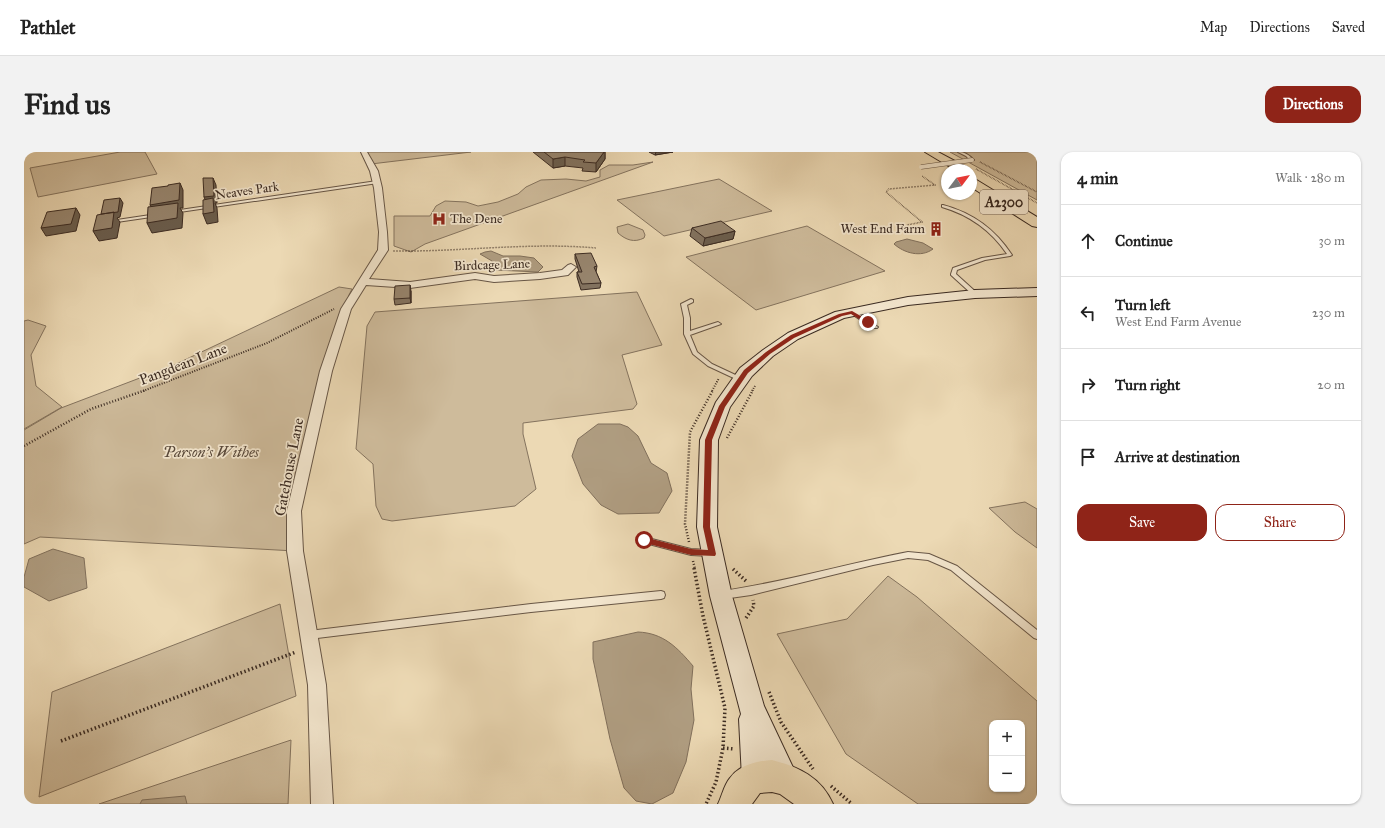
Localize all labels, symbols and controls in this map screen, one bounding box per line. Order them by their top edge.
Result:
text: Pathlet [20,16,76,39]
text: Map [1200,19,1227,36]
text: Directions [1249,19,1310,36]
text: Saved [1332,19,1365,36]
button: Directions [1265,86,1361,123]
text: Find us [24,87,110,122]
north arrow [941,164,977,200]
text: 4 min [1077,168,1118,189]
text: Walk · 280 m [1275,170,1345,186]
street label: Neaves Park [214,178,281,203]
road number: A2300 [980,190,1028,214]
hospital icon: The Dene [431,211,447,227]
place label: The Dene [450,211,503,227]
place label: West End Farm [840,221,925,237]
building icon: West End Farm [928,221,944,237]
icon: ahead [1077,230,1099,252]
text: Continue [1115,232,1173,250]
text: 30 m [1319,233,1345,249]
street label: Birdcage Lane [454,256,531,274]
text: Turn left [1115,296,1171,314]
icon: left [1077,302,1099,324]
text: 230 m [1312,305,1345,321]
route end [859,313,877,331]
text: West End Farm Avenue [1115,314,1241,330]
street label: Pangdean Lane [136,339,230,389]
icon: right [1077,374,1099,396]
text: Turn right [1115,376,1180,394]
text: 20 m [1317,377,1345,393]
street label: Gatehouse Lane [271,416,307,518]
park label: Parson's Withes [163,443,260,461]
icon: arrive [1077,446,1099,468]
text: Arrive at destination [1115,448,1240,466]
button: Save [1077,504,1207,541]
button: Share [1215,504,1345,541]
route start [635,531,653,549]
map controls [989,720,1025,792]
button: + [989,720,1025,756]
button: − [989,756,1025,792]

